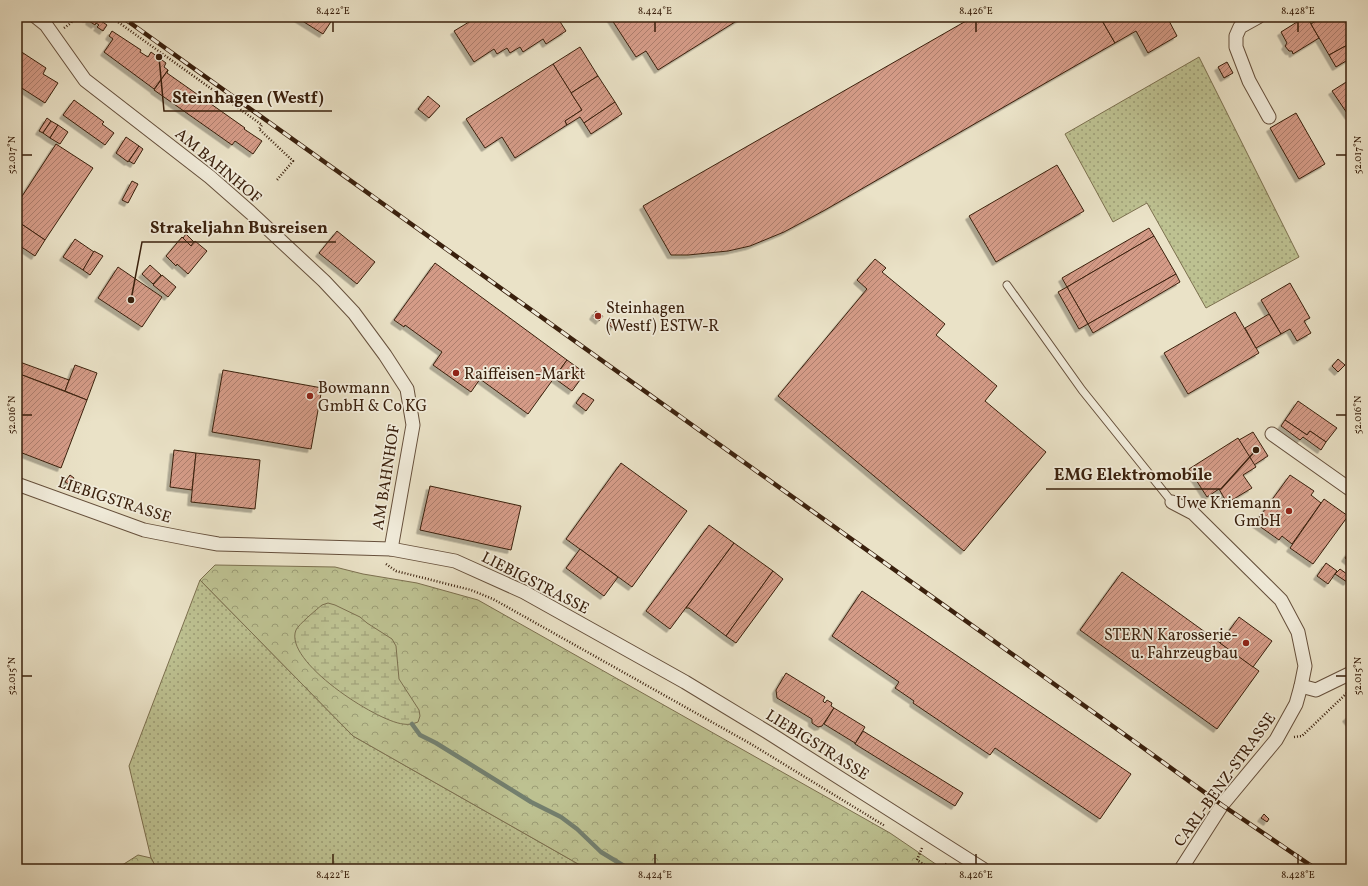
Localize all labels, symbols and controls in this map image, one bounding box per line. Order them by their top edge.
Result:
text: 8.422°E [316,4,350,18]
text: 8.424°E [638,4,672,18]
text: 8.426°E [959,4,993,18]
text: 8.428°E [1281,4,1315,18]
callout: Steinhagen (Westf) [164,82,332,111]
text: Steinhagen (Westf) [172,87,324,110]
street label: AM BAHNHOF [170,124,266,209]
text: 52.017°N [5,135,19,174]
text: 52.017°N [1351,135,1365,174]
callout: Strakeljahn Busreisen [142,213,336,242]
text: Strakeljahn Busreisen [150,217,328,240]
place label: Steinhagen (Westf) ESTW-R [606,298,719,338]
marker: Steinhagen (Westf) ESTW-R [593,311,603,321]
place label: Raiffeisen-Markt [464,364,585,386]
marker: Raiffeisen-Markt [451,368,461,378]
place label: Bowmann GmbH & Co KG [318,378,427,418]
marker: Bowmann GmbH & Co KG [305,391,315,401]
text: 52.016°N [5,395,19,434]
text: 52.016°N [1351,395,1365,434]
street label: AM BAHNHOF [368,423,406,532]
callout: EMG Elektromobile [1046,460,1221,489]
text: EMG Elektromobile [1054,464,1212,487]
street label: LIEBIGSTRASSE [55,472,174,530]
place label: Uwe Kriemann GmbH [1176,493,1281,533]
marker: Uwe Kriemann GmbH [1284,506,1294,516]
street label: LIEBIGSTRASSE [477,547,593,620]
place label: STERN Karosserie- u. Fahrzeugbau [1104,625,1238,665]
marker: STERN Karosserie- u. Fahrzeugbau [1241,638,1251,648]
text: 52.015°N [5,656,19,695]
text: 52.015°N [1351,656,1365,695]
street label: LIEBIGSTRASSE [761,705,873,786]
street label: CARL-BENZ-STRASSE [1169,709,1282,852]
text: 8.422°E [316,868,350,882]
text: 8.424°E [638,868,672,882]
text: 8.426°E [959,868,993,882]
text: 8.428°E [1281,868,1315,882]

